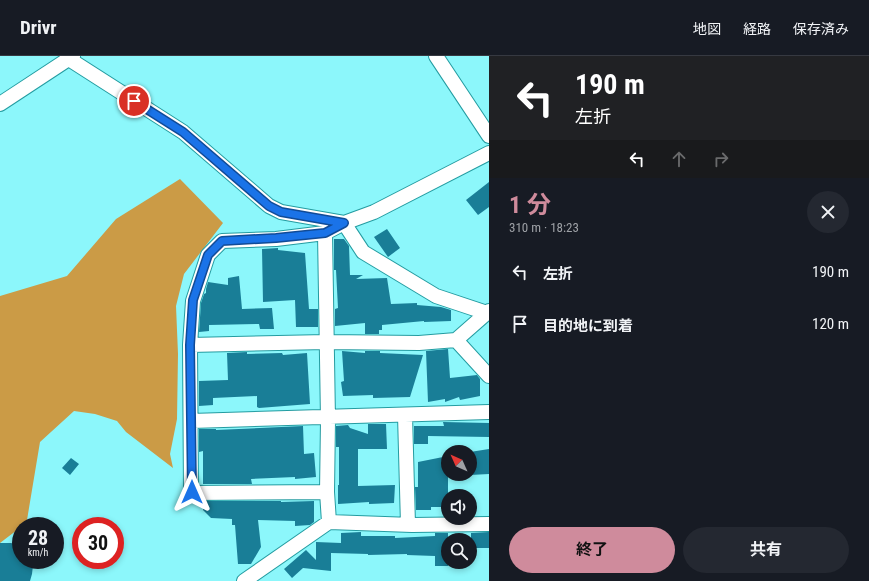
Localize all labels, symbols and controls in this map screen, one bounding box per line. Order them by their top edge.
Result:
text: Drivr [20,16,57,39]
text: 地図 [693,21,721,37]
text: 経路 [743,21,771,37]
text: 保存済み [793,21,849,37]
text: 190 m [575,68,645,101]
icon: left [509,72,561,124]
pin [117,84,151,118]
icon: arrive [123,90,145,112]
text: 左折 [575,106,611,127]
icon: left [626,148,648,170]
icon: ahead [668,148,690,170]
icon: right [710,148,732,170]
text: 1 分 [509,191,551,219]
button: close [807,191,849,233]
text: 310 m · 18:23 [509,220,579,235]
icon: left [509,261,531,283]
text: 190 m [812,263,849,281]
text: 左折 [543,265,573,283]
icon: arrive [509,313,531,335]
text: 120 m [812,315,849,333]
text: 目的地に到着 [543,317,633,335]
north arrow [441,445,477,481]
map controls [441,445,477,569]
position arrow [171,471,213,513]
button: sound [441,489,477,525]
speed limit sign: 30 [72,517,124,569]
text: 28 [28,526,48,550]
button: 終了 [509,527,675,573]
button: 共有 [683,527,849,573]
button: search [441,533,477,569]
text: km/h [28,547,48,558]

